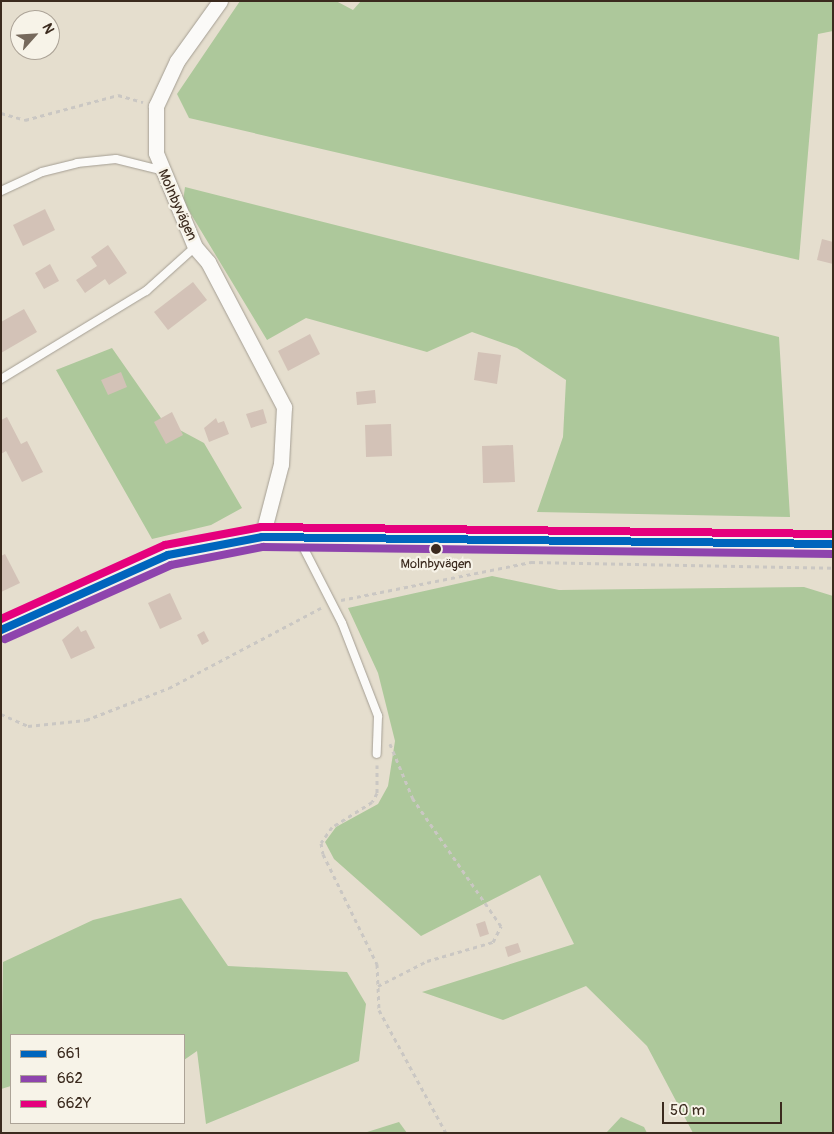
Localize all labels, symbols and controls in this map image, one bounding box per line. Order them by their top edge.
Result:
north arrow [10,10,60,60]
text: N [38,21,58,37]
street label: Molnbyvägen [154,167,200,243]
marker: Molnbyvägen [431,544,441,554]
place label: Molnbyvägen [401,556,471,572]
legend [10,1034,185,1124]
text: 661 [57,1044,80,1063]
text: 662 [57,1069,83,1088]
scale bar [664,1092,784,1124]
text: 662Y [57,1094,92,1113]
text: 50 m [670,1101,705,1120]

